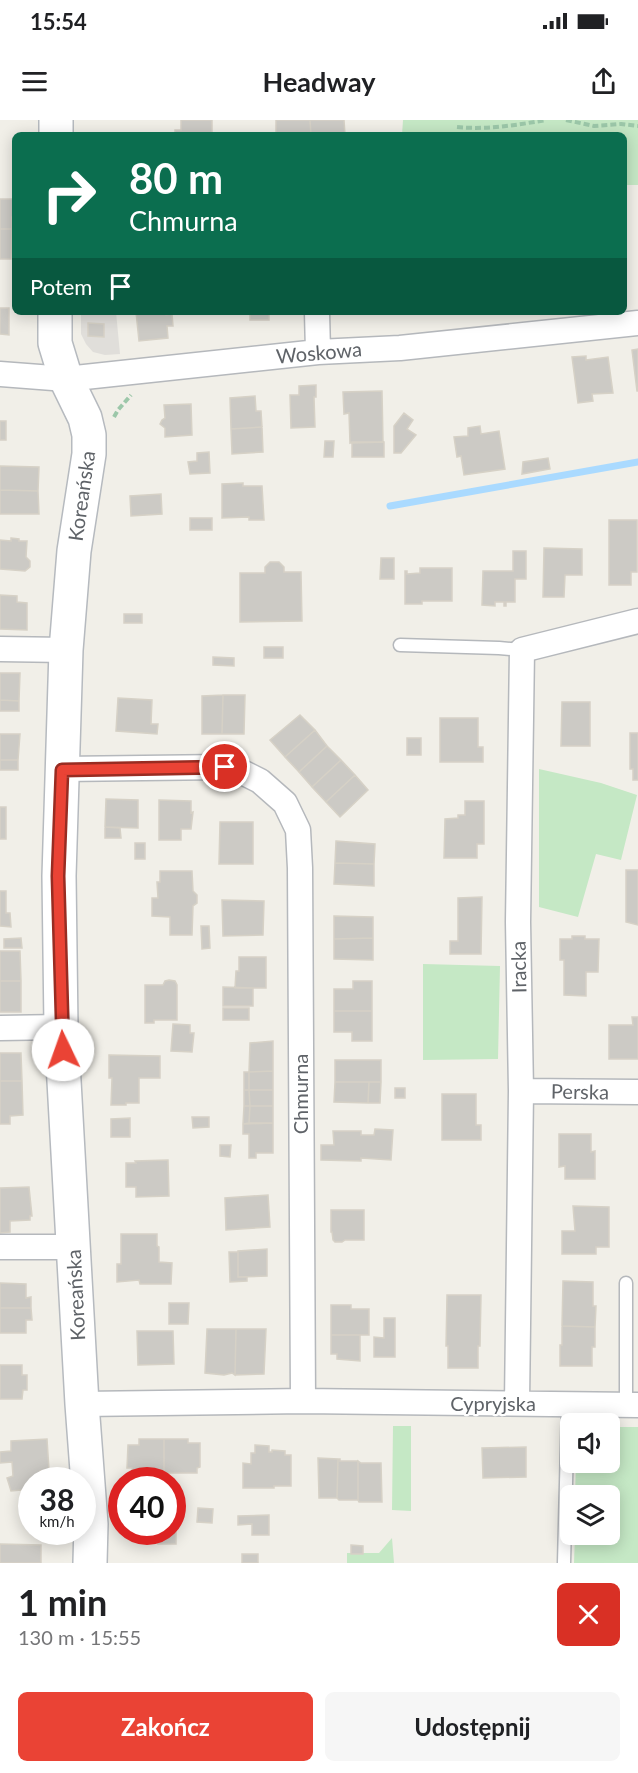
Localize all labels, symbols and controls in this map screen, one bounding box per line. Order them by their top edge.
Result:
text: 15:54 [30,8,87,35]
icon: menu [18,65,51,98]
text: Headway [263,65,375,98]
icon: share [587,65,620,98]
text: 80 m [129,153,223,203]
icon: right [30,156,108,234]
text: Chmurna [129,204,238,237]
icon: arrive [104,270,137,303]
text: Potem [30,273,92,300]
street label: Woskowa [275,336,363,368]
street label: Koreańska [63,449,99,543]
pin [199,741,250,792]
icon: arrive [208,750,241,783]
street label: Iracka [506,941,530,993]
position arrow [31,1018,95,1082]
street label: Chmurna [288,1054,312,1134]
street label: Perska [551,1078,609,1104]
street label: Koreańska [61,1249,89,1341]
street label: Cypryjska [450,1391,536,1415]
map controls [560,1413,620,1545]
button: sound [560,1413,620,1473]
speed limit sign: 40 [108,1467,186,1545]
text: 38 [40,1481,74,1517]
button: layers [560,1485,620,1545]
text: km/h [39,1512,75,1530]
text: 1 min [18,1580,107,1624]
button: close [557,1583,620,1646]
text: 130 m · 15:55 [18,1625,141,1649]
button: Zakończ [18,1692,313,1761]
button: Udostępnij [325,1692,620,1761]

